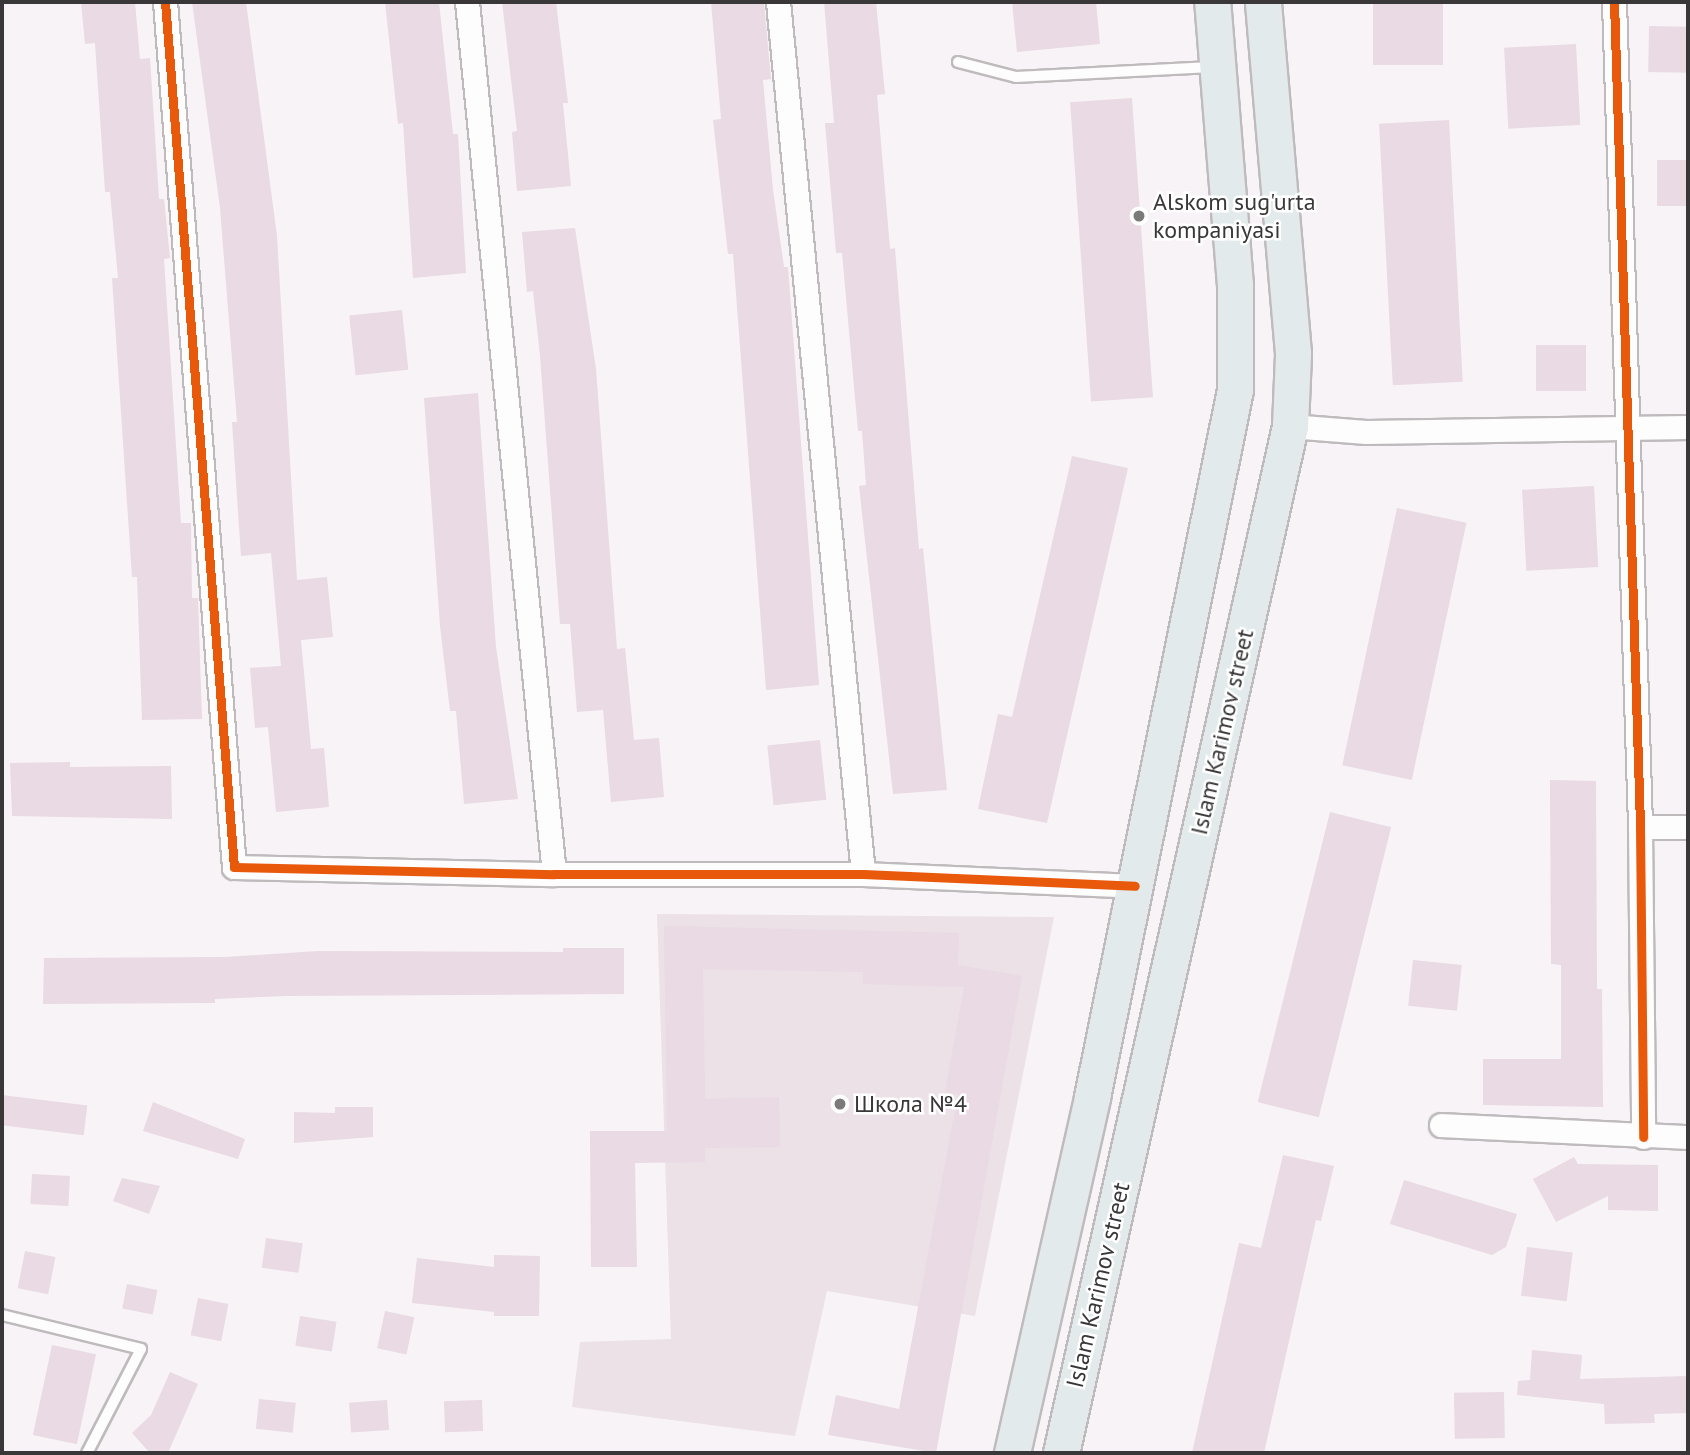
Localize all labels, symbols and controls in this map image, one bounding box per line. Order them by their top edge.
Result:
place label: Alskom sug'urta kompaniyasi [1153,188,1316,244]
marker: Alskom sug'urta kompaniyasi [1131,208,1147,224]
street label: Islam Karimov street [1184,626,1260,838]
place label: Школа №4 [854,1090,967,1118]
marker: Школа №4 [832,1096,848,1112]
street label: Islam Karimov street [1060,1179,1136,1391]

